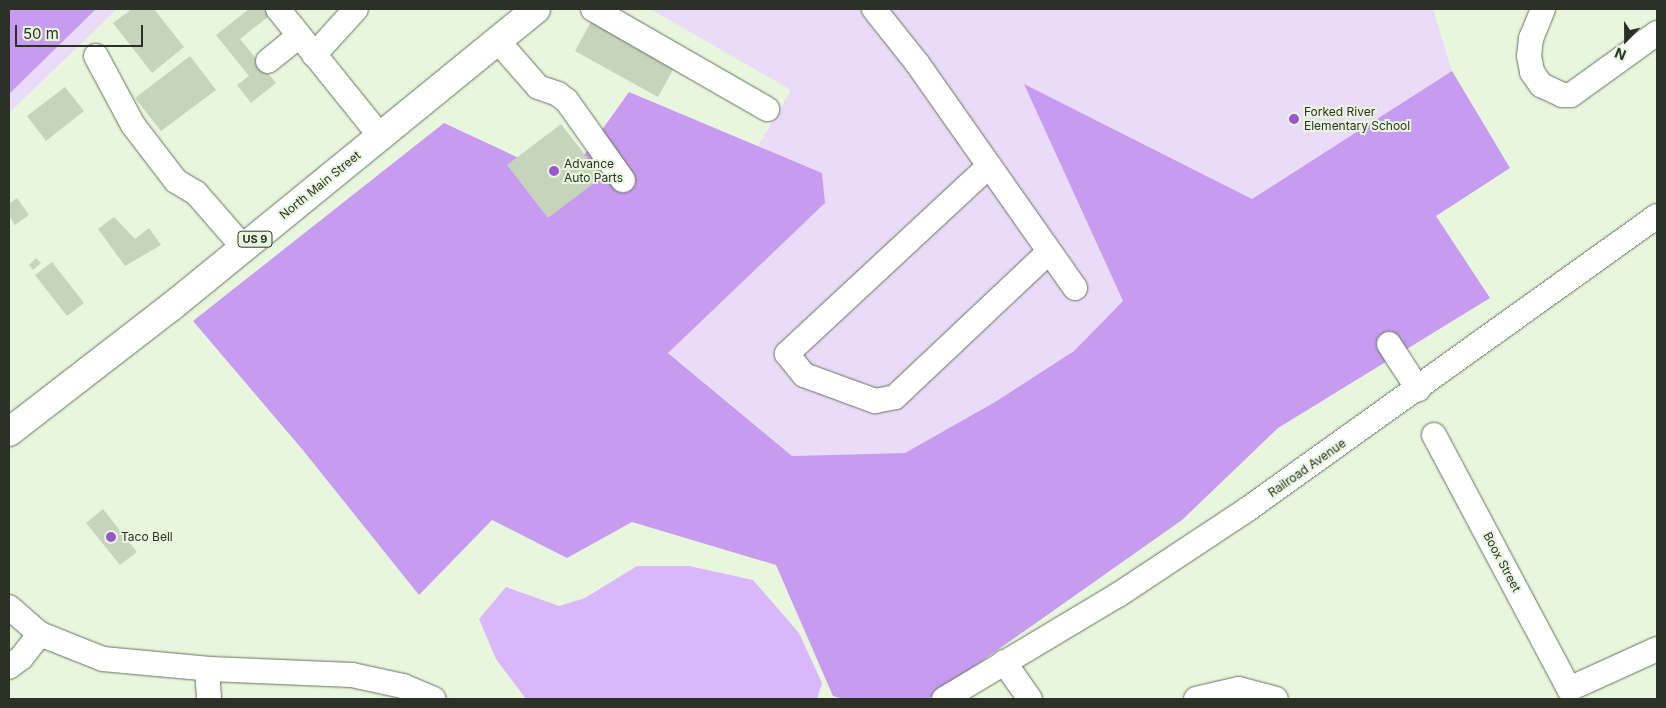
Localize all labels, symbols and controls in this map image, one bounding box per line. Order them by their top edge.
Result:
scale bar [18,15,145,47]
north arrow [1601,15,1651,65]
text: 50 m [23,24,59,43]
text: N [1612,44,1628,64]
place label: Forked River Elementary School [1304,105,1410,133]
marker: Forked River Elementary School [1288,113,1300,125]
street label: North Main Street [277,148,363,222]
place label: Advance Auto Parts [564,157,623,185]
marker: Advance Auto Parts [548,165,560,177]
road number: US 9 [236,230,274,248]
street label: Railroad Avenue [1265,436,1349,500]
place label: Taco Bell [121,530,173,544]
street label: Boox Street [1480,530,1524,594]
marker: Taco Bell [105,531,117,543]

